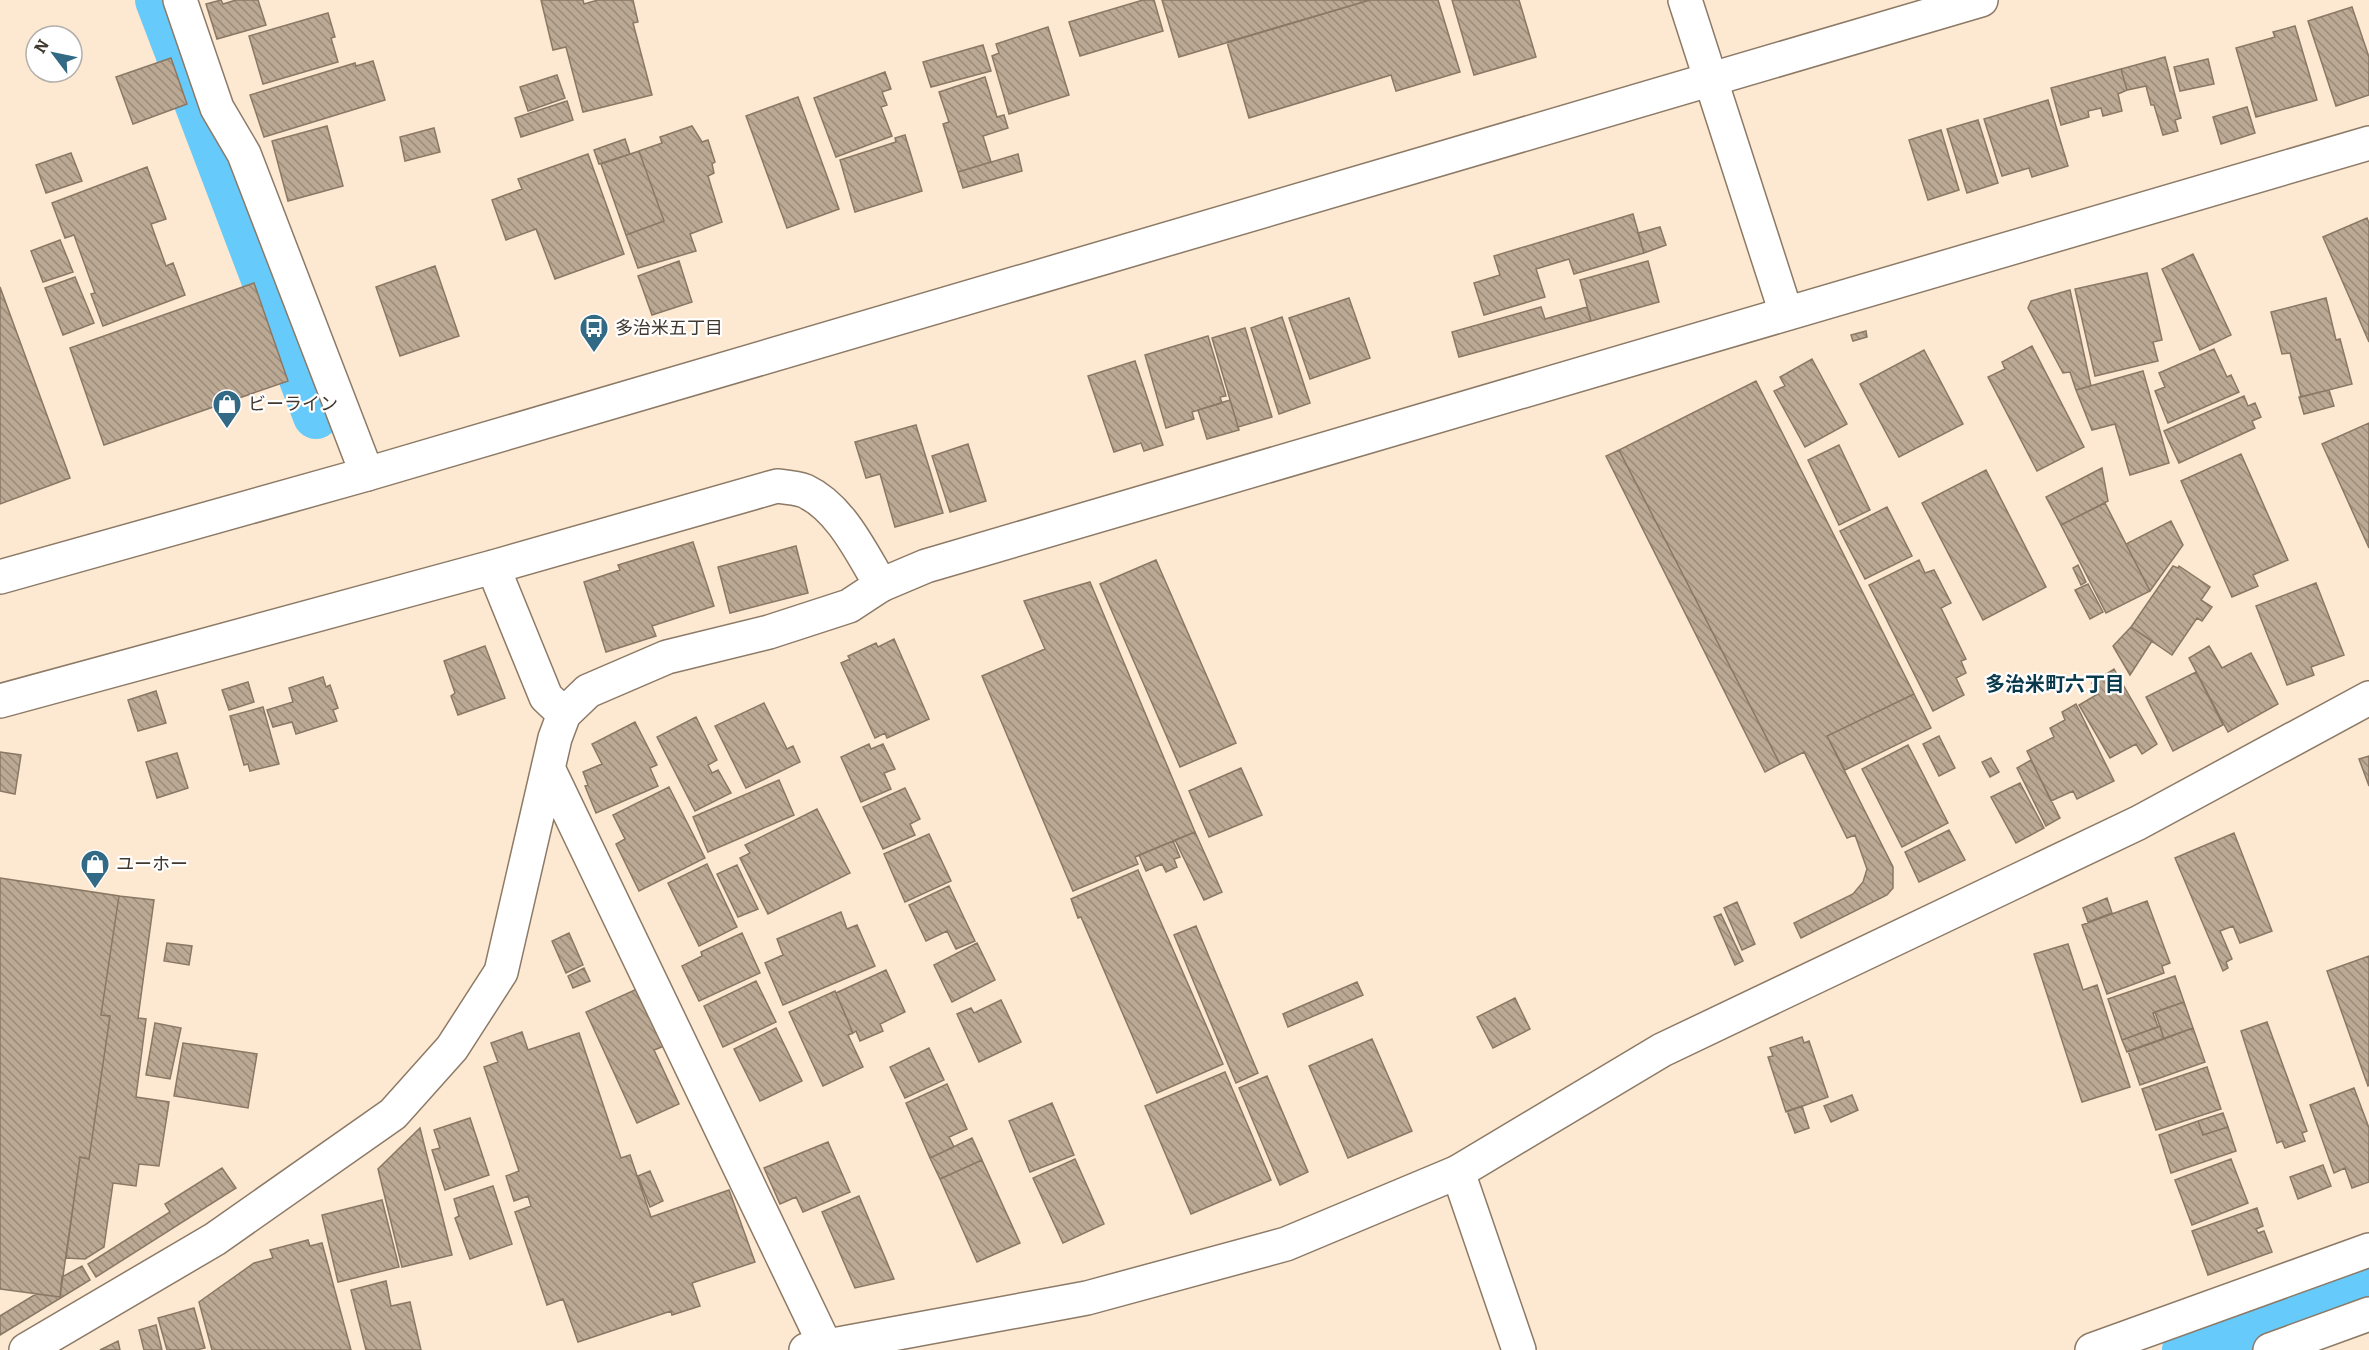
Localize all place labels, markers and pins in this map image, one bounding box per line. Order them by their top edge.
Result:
bus stop icon: 多治米五丁目 [578,312,610,354]
place label: 多治米五丁目 [615,317,723,339]
shop icon: ビーライン [211,388,243,430]
place label: ビーライン [248,393,338,415]
shop icon: ユーホー [79,848,111,890]
place label: ユーホー [116,853,188,875]

